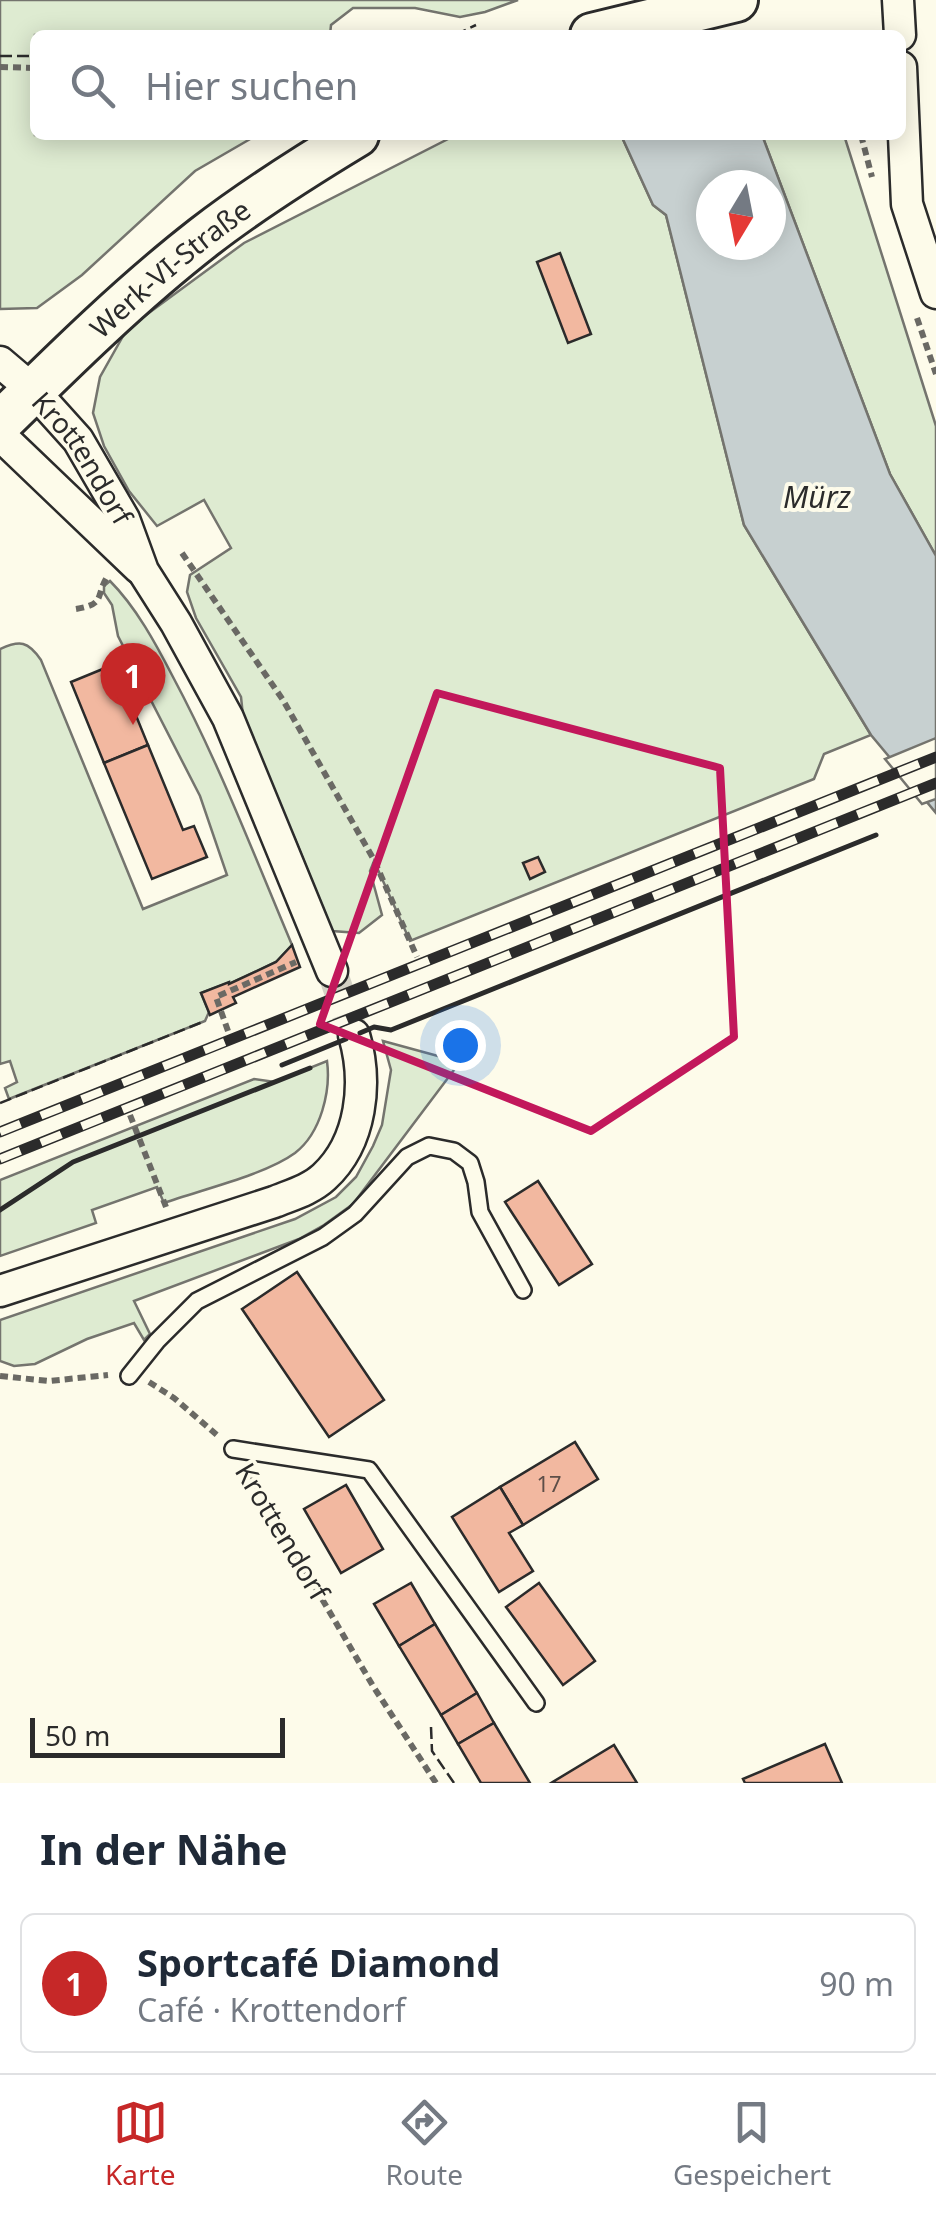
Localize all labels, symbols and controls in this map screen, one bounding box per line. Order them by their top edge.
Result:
search box [30,30,906,140]
icon: search [65,58,120,113]
text: Hier suchen [145,59,358,111]
north arrow [696,170,786,260]
street label: Werk-VI-Straße [81,190,257,346]
street label: Krottendorf [24,383,143,532]
water label: Mürz [783,476,852,517]
pin: 1 [100,642,166,725]
your location [435,1020,486,1071]
street label: Krottendorf [227,1455,340,1608]
house number: 17 [536,1468,562,1498]
scale bar [30,1713,285,1758]
text: 50 m [45,1716,111,1754]
text: In der Nähe [40,1820,288,1877]
text: Sportcafé Diamond [137,1936,500,1988]
text: 1 [65,1962,84,2005]
text: 90 m [819,1962,894,2005]
text: Café · Krottendorf [137,1988,405,2031]
tab: Karte [105,2095,175,2193]
tab: Route [385,2095,463,2193]
tab: Gespeichert [673,2095,831,2193]

